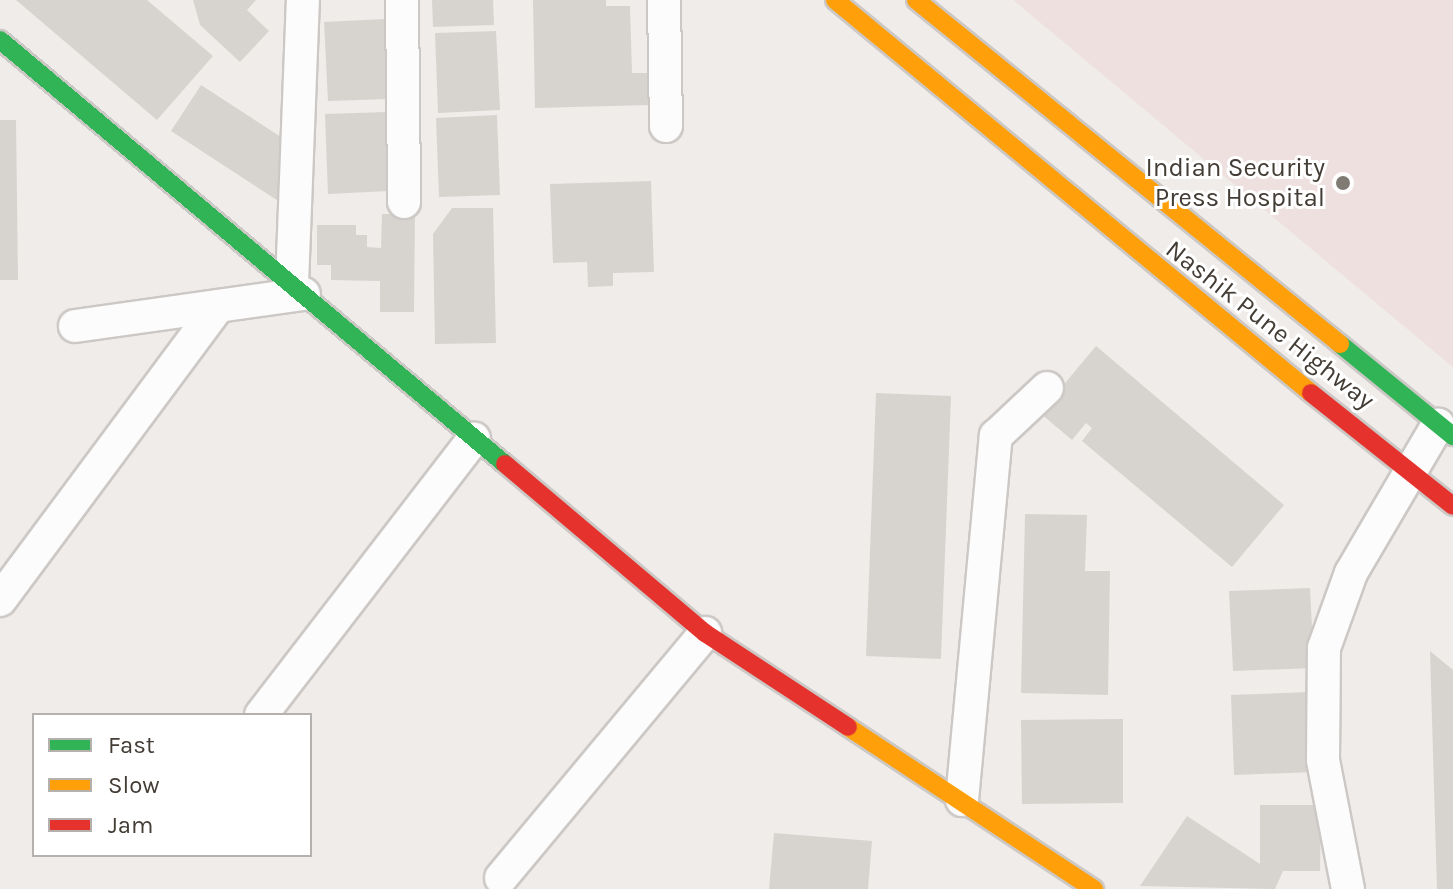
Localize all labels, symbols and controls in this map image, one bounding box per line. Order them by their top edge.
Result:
place label: Indian Security Press Hospital [1145,152,1325,214]
marker: Indian Security Press Hospital [1332,172,1354,194]
street label: Nashik Pune Highway [1159,234,1381,416]
legend [32,713,312,857]
text: Fast [108,731,155,759]
text: Slow [108,771,160,799]
text: Jam [108,811,153,839]

